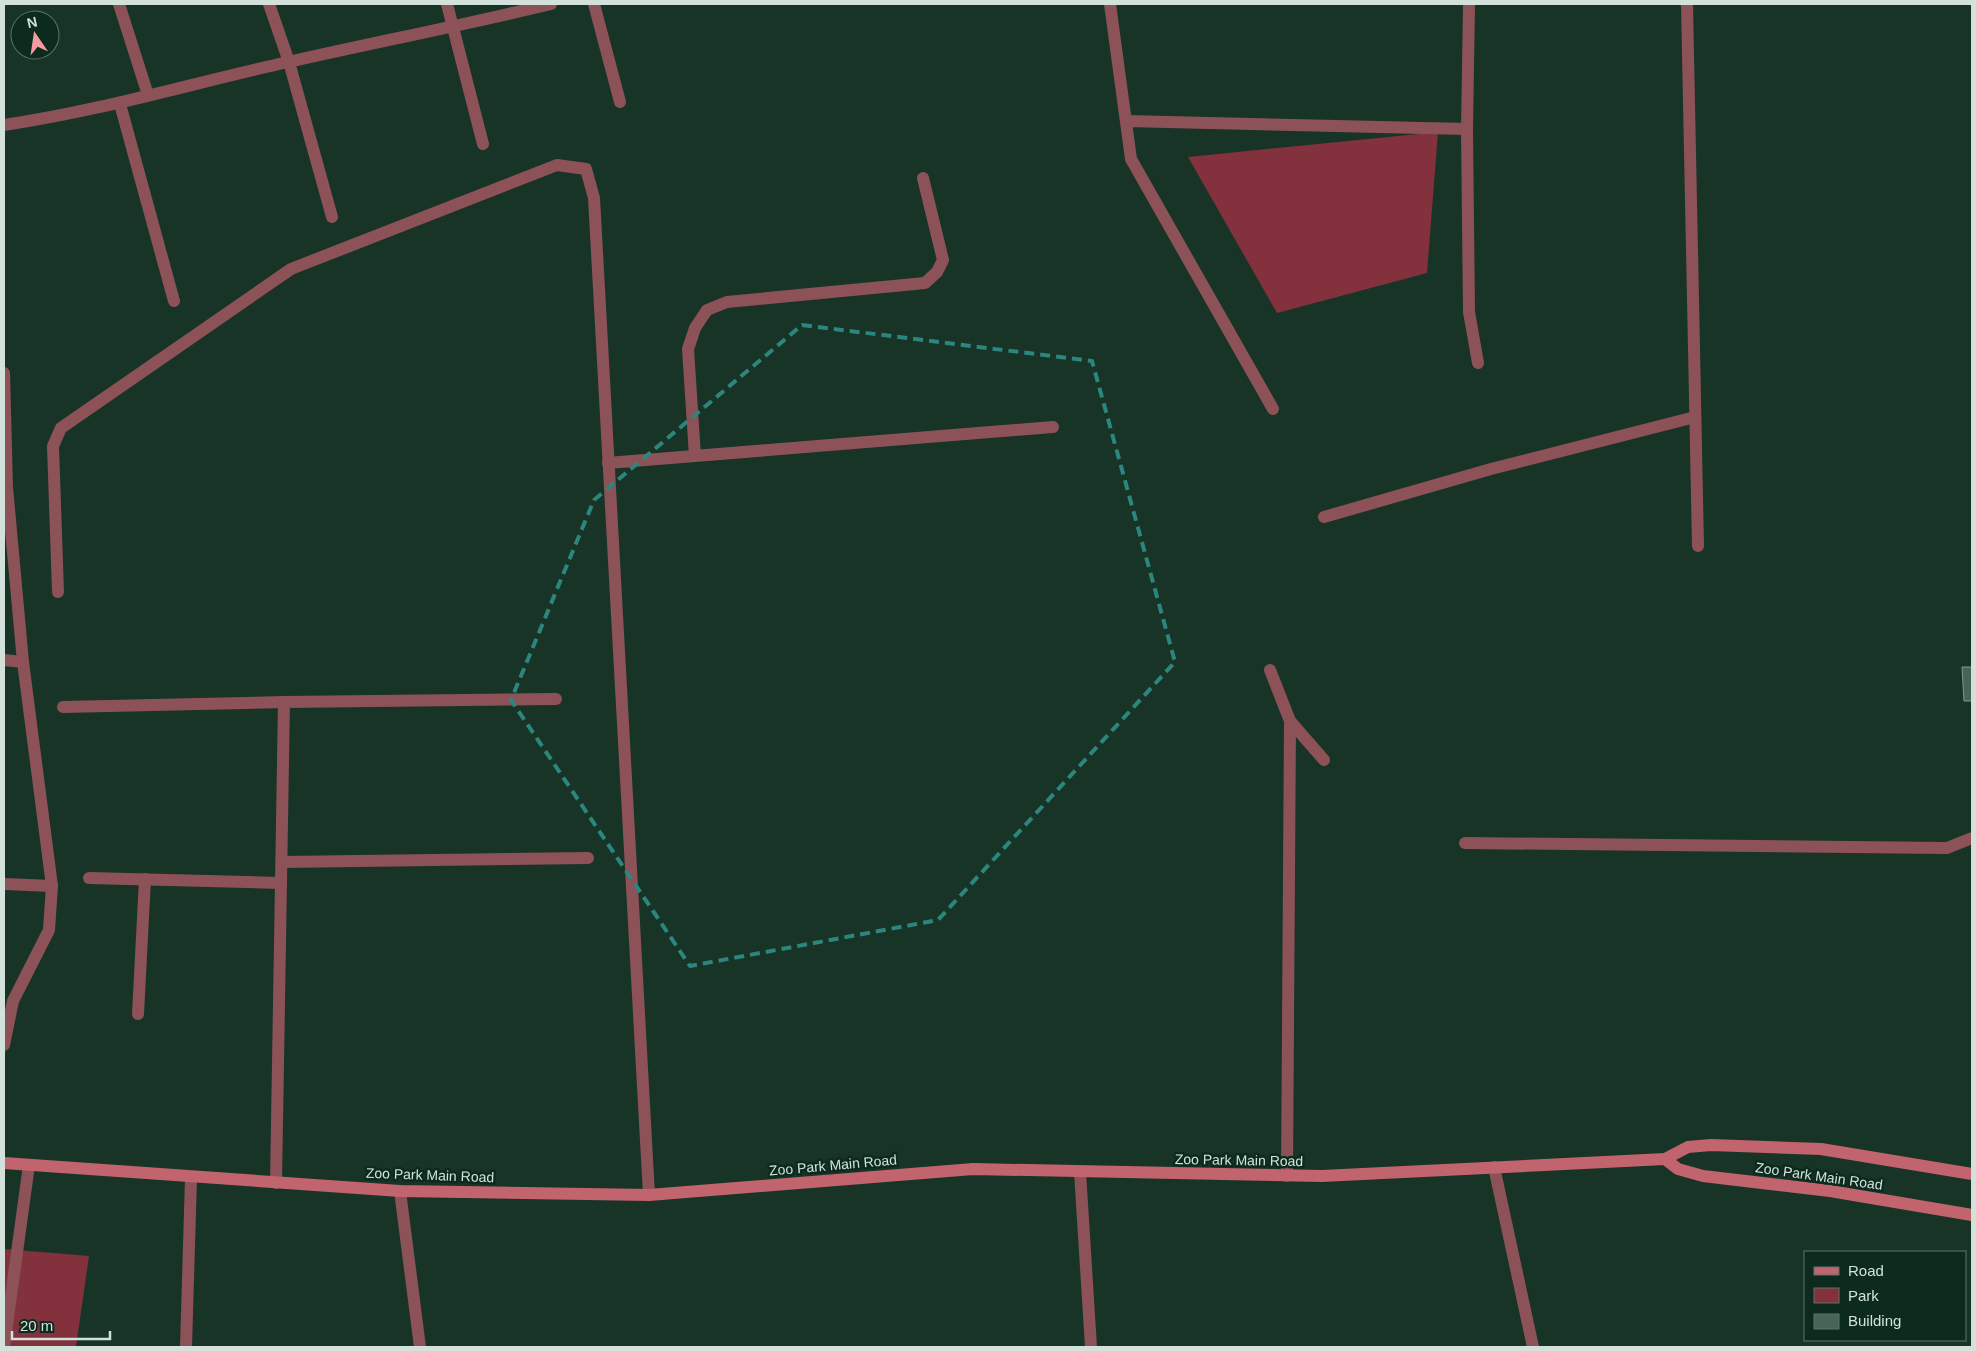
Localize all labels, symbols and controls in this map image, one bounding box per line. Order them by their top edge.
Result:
north arrow [10,10,60,60]
text: N [25,13,39,31]
street label: Zoo Park Main Road [768,1151,898,1179]
street label: Zoo Park Main Road [1175,1151,1303,1169]
street label: Zoo Park Main Road [1754,1159,1884,1193]
street label: Zoo Park Main Road [366,1165,494,1185]
legend [1804,1251,1966,1341]
text: Road [1848,1262,1884,1279]
text: Park [1848,1287,1879,1304]
scale bar [12,1308,110,1340]
text: Building [1848,1312,1901,1329]
text: 20 m [20,1317,53,1334]

